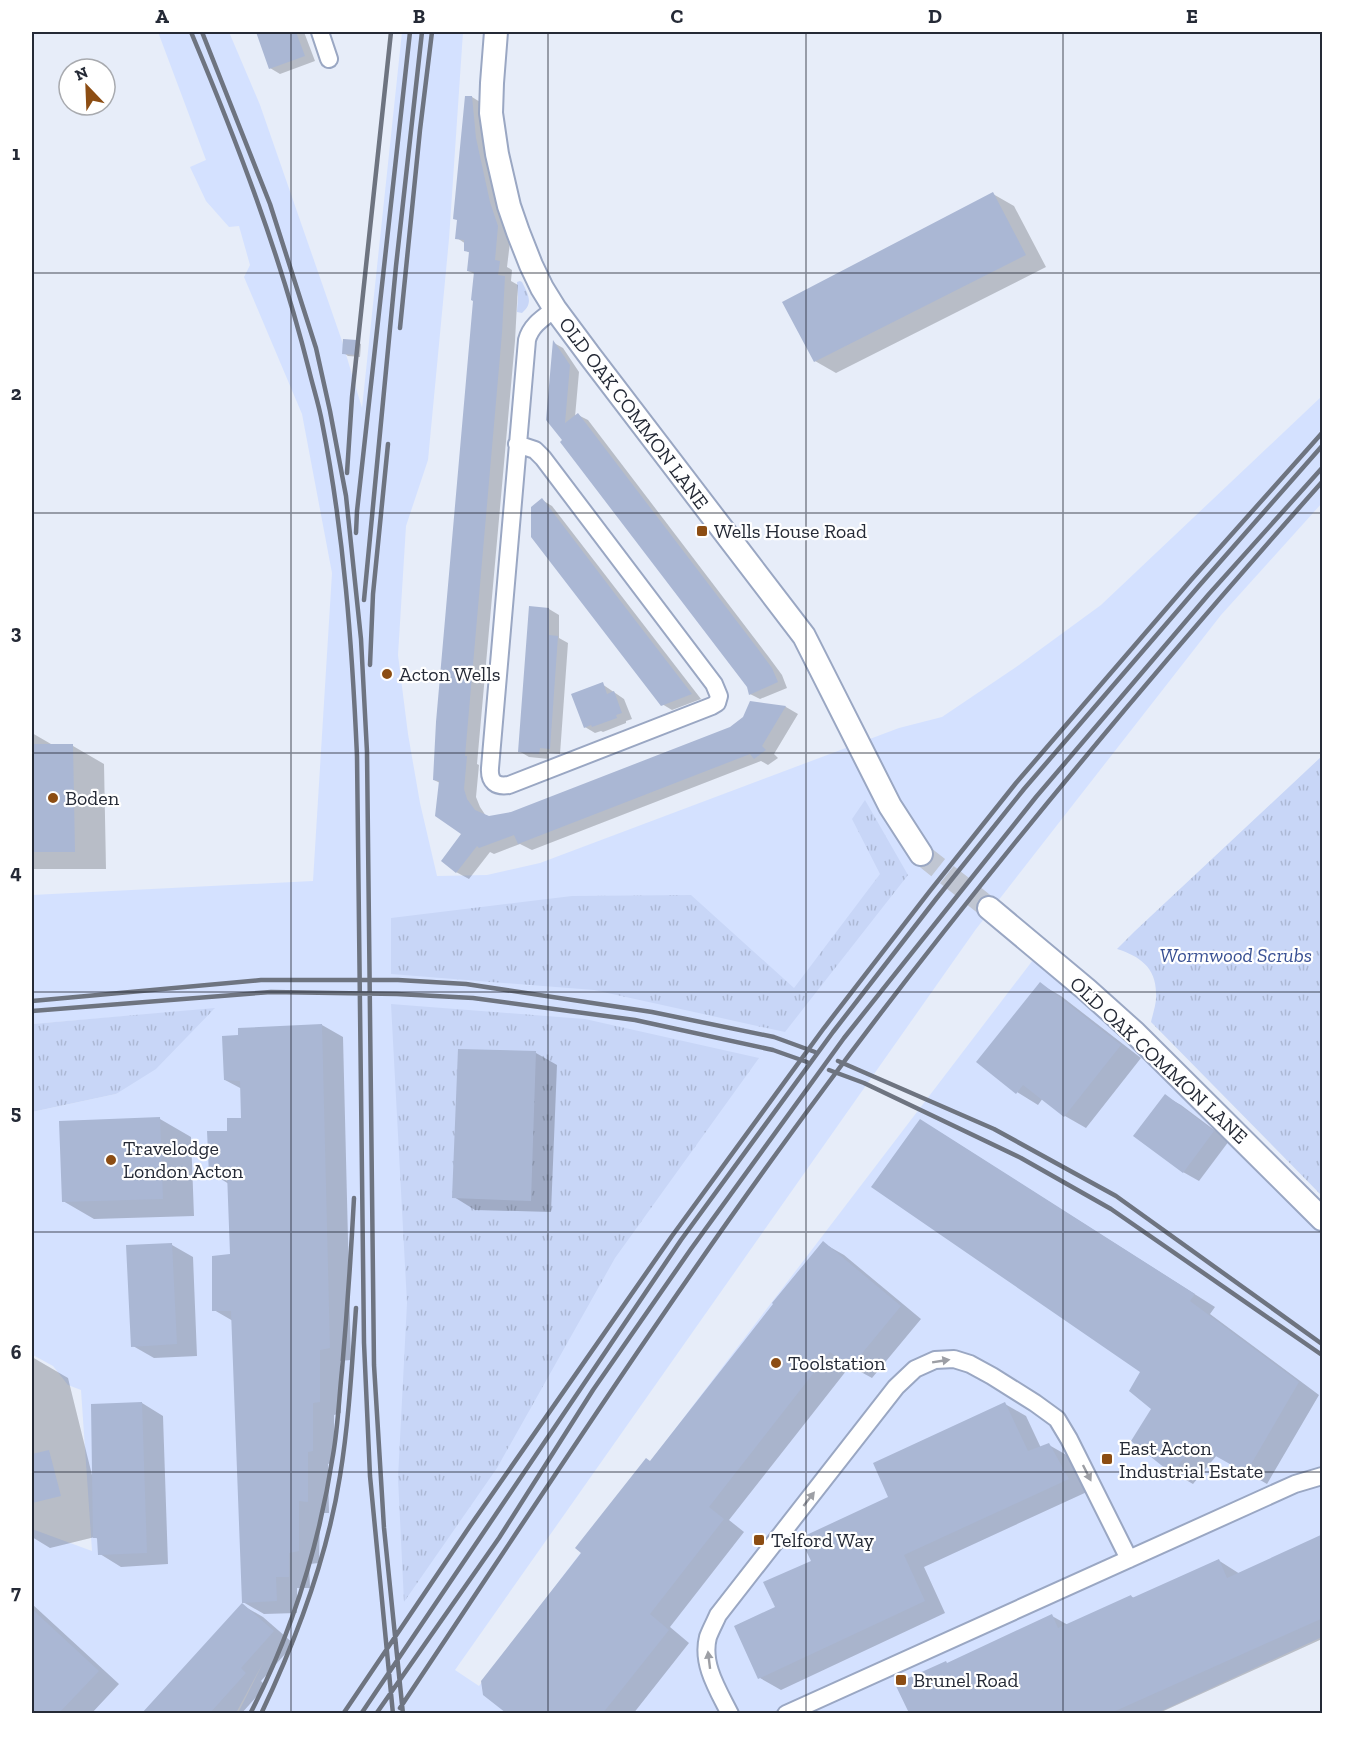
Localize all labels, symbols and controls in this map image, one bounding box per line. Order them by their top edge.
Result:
text: A [155,4,169,28]
text: B [413,4,425,28]
text: C [671,4,684,28]
text: D [928,4,942,28]
text: E [1186,4,1198,28]
north arrow [57,57,117,117]
text: N [72,63,91,85]
text: 1 [12,141,20,165]
street label: OLD OAK COMMON LANE [554,312,714,514]
text: 2 [11,381,22,405]
place label: Wells House Road [714,519,867,543]
marker: Wells House Road [695,524,709,538]
text: 3 [11,620,22,644]
place label: Acton Wells [399,662,501,686]
marker: Acton Wells [380,667,394,681]
place label: Boden [65,786,120,810]
marker: Boden [46,791,60,805]
text: 4 [10,860,22,884]
park label: Wormwood Scrubs [1160,943,1312,967]
street label: OLD OAK COMMON LANE [1065,971,1253,1149]
text: 5 [11,1100,21,1124]
place label: Travelodge London Acton [123,1136,244,1183]
marker: Travelodge London Acton [104,1153,118,1167]
text: 6 [11,1340,22,1364]
place label: Toolstation [788,1351,886,1375]
marker: Toolstation [769,1356,783,1370]
one-way arrow [932,1356,951,1365]
place label: East Acton Industrial Estate [1119,1436,1263,1483]
marker: East Acton Industrial Estate [1100,1452,1114,1466]
one-way arrow [1082,1465,1092,1482]
one-way arrow [803,1491,815,1506]
place label: Telford Way [771,1528,875,1552]
marker: Telford Way [752,1533,766,1547]
text: 7 [11,1580,21,1604]
one-way arrow [704,1650,713,1669]
place label: Brunel Road [913,1668,1018,1692]
marker: Brunel Road [894,1673,908,1687]

